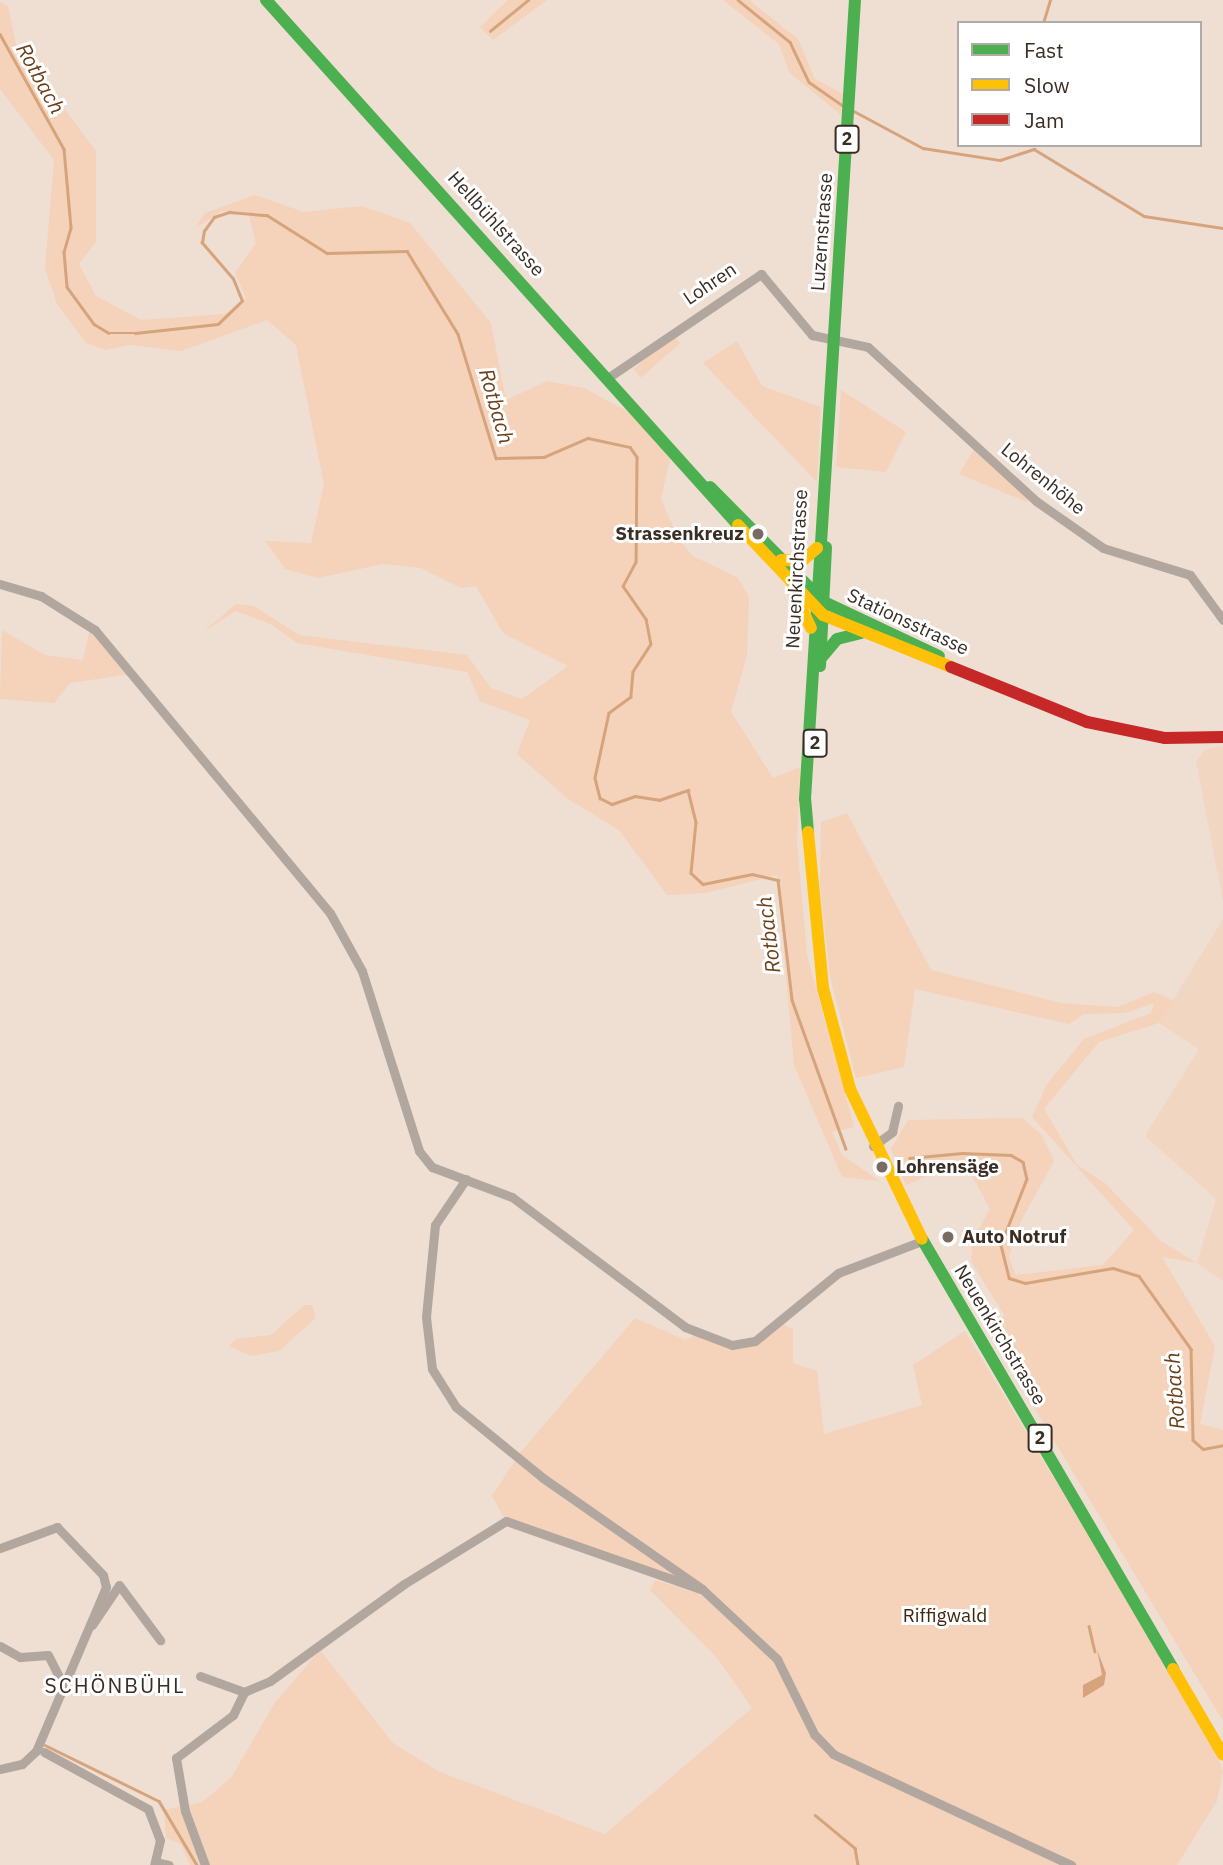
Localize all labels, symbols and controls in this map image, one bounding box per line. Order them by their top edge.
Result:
legend [957,21,1202,147]
text: Fast [1024,36,1064,64]
water label: Rotbach [11,38,71,118]
text: Slow [1024,71,1070,99]
text: Jam [1024,106,1064,134]
road number: 2 [833,124,861,154]
street label: Hellbühlstrasse [443,167,549,281]
street label: Luzernstrasse [806,172,838,292]
street label: Lohren [679,258,741,310]
water label: Rotbach [474,366,520,446]
street label: Lohrenhöhe [996,438,1090,520]
street label: Neuenkirchstrasse [781,489,813,649]
place label: Strassenkreuz [615,523,744,545]
marker: Strassenkreuz [750,526,766,542]
street label: Stationsstrasse [844,584,972,660]
road number: 2 [801,728,829,758]
water label: Rotbach [751,895,785,975]
place label: Lohrensäge [896,1156,999,1178]
marker: Lohrensäge [874,1159,890,1175]
place label: Auto Notruf [962,1226,1066,1248]
marker: Auto Notruf [940,1229,956,1245]
street label: Neuenkirchstrasse [949,1261,1051,1409]
water label: Rotbach [1159,1352,1189,1430]
road number: 2 [1026,1423,1054,1452]
park label: Riffigwald [903,1605,987,1627]
district label: SCHÖNBÜHL [46,1672,184,1698]

